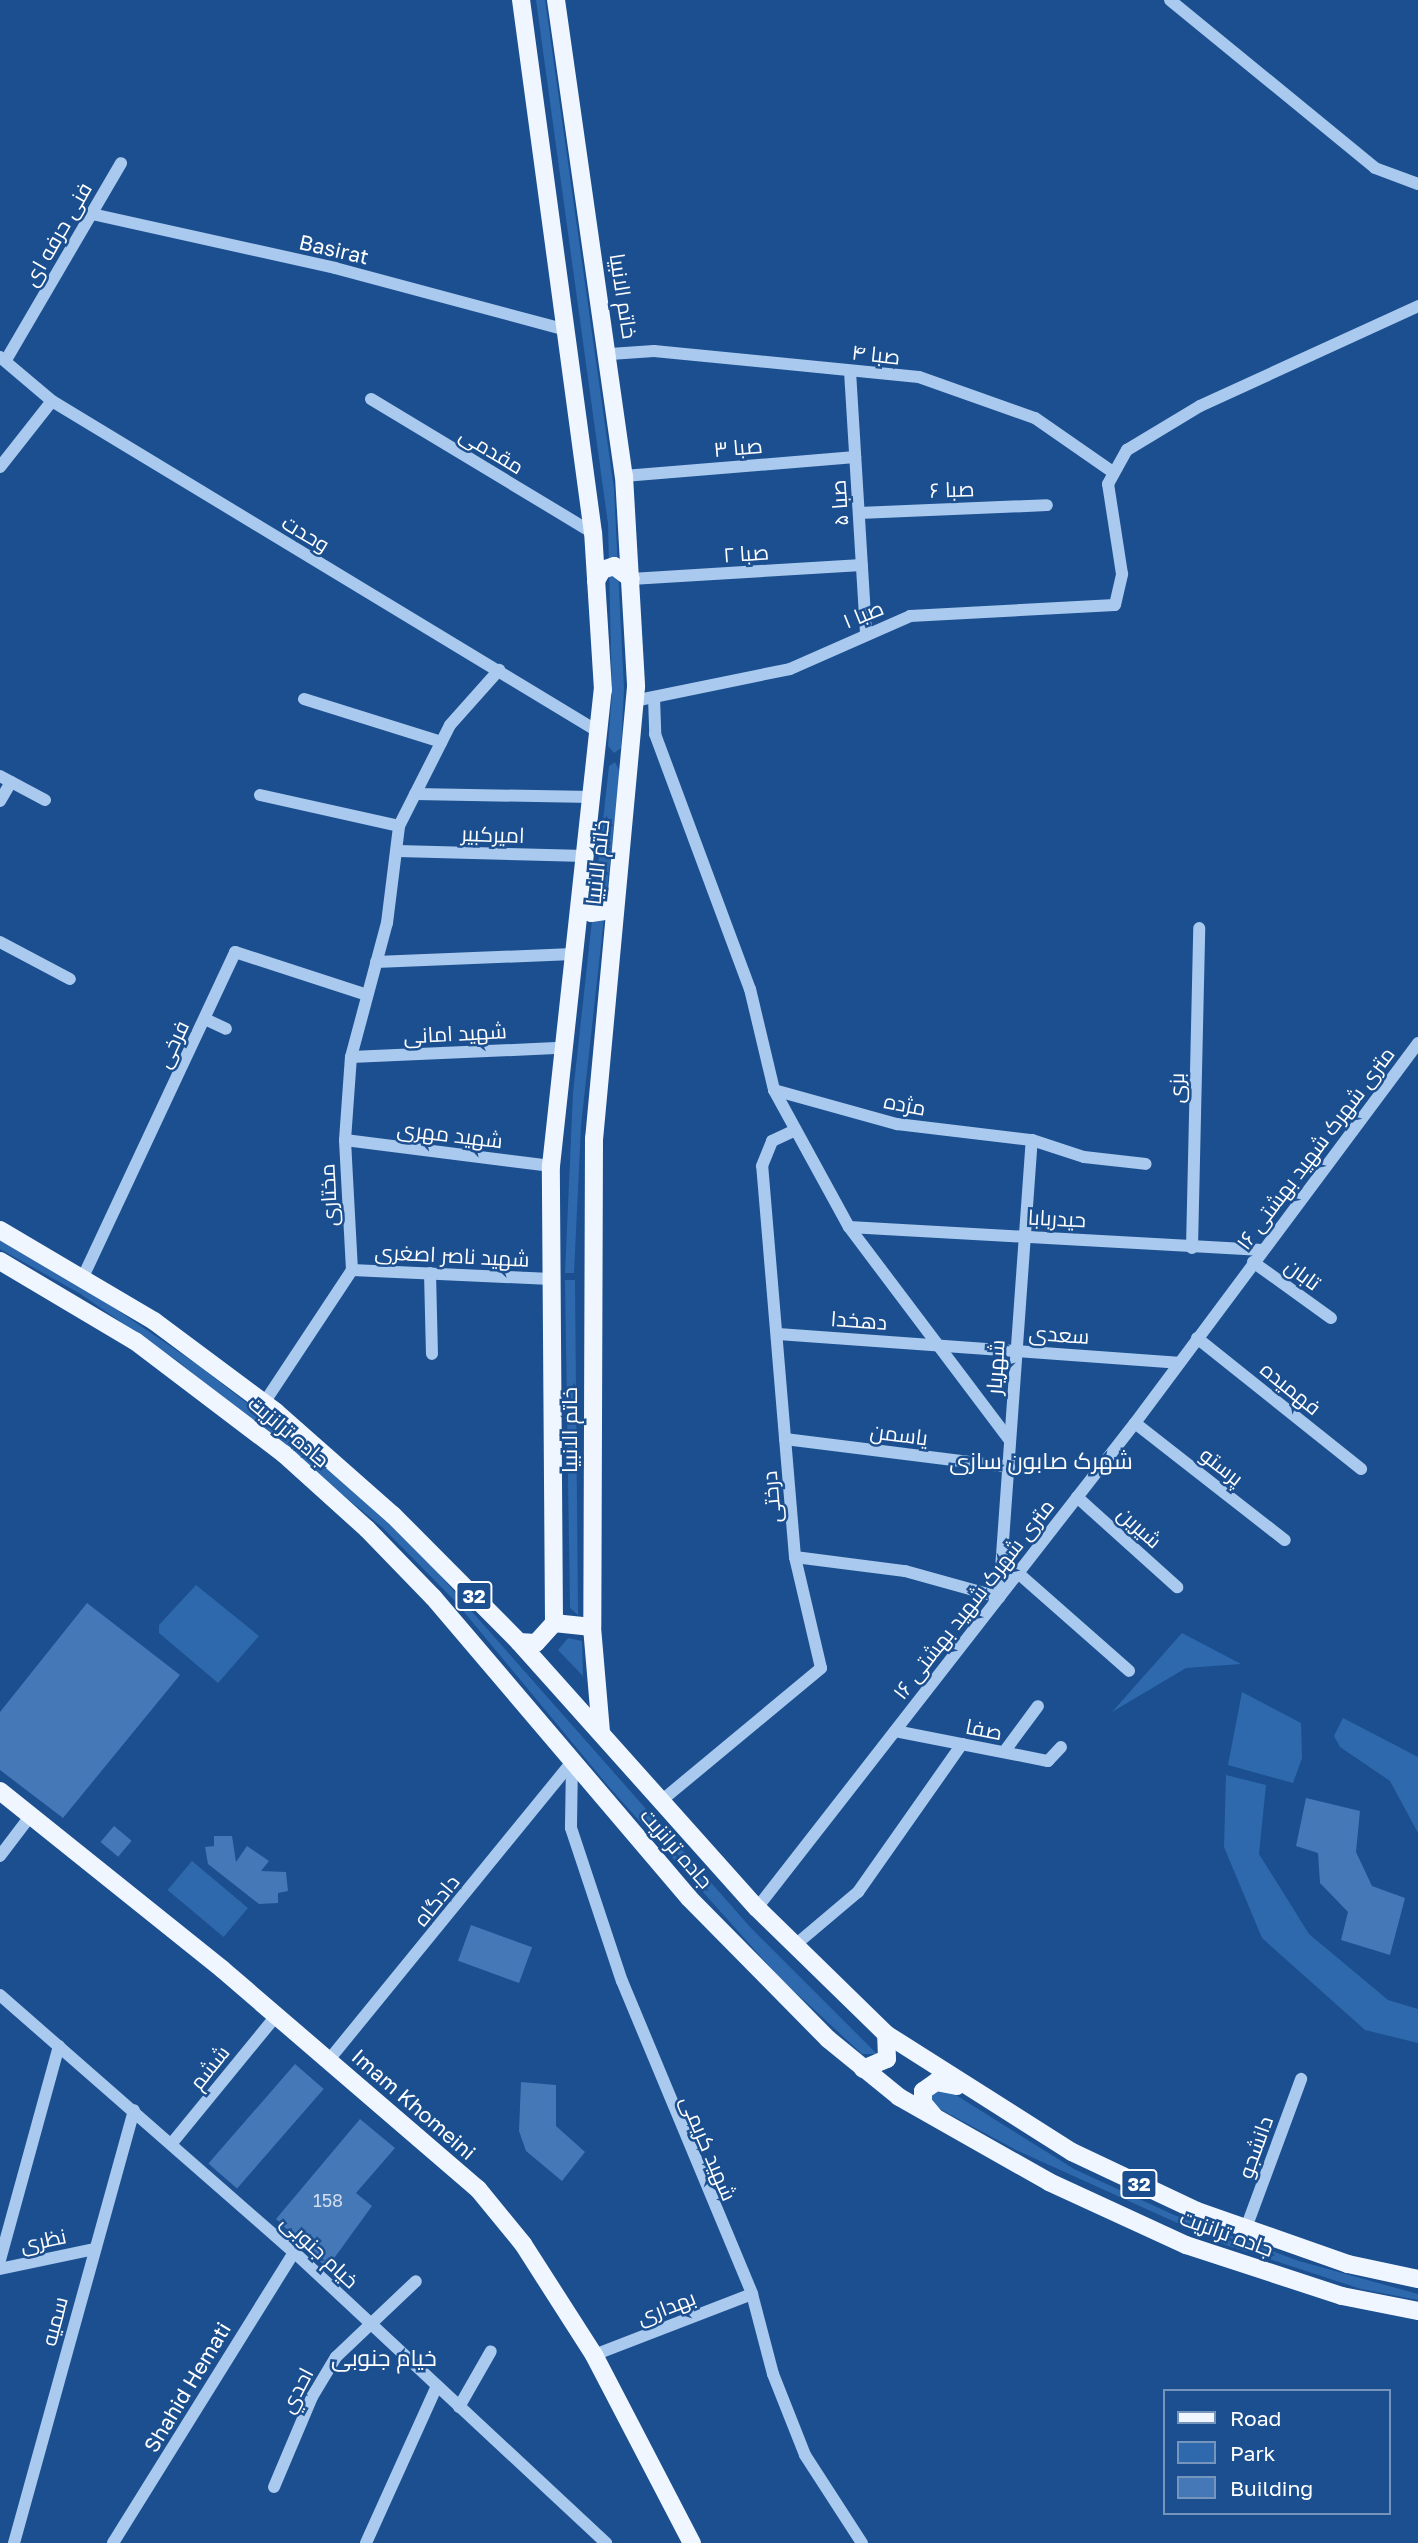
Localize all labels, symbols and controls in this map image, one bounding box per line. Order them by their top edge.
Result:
street label: فنی حرفه ای [17,178,97,290]
street label: Basirat [297,229,371,269]
street label: خاتم الانبیا [605,252,643,340]
street label: صبا ۴ [850,339,902,369]
street label: مقدمی [455,421,529,479]
street label: صبا ۳ [712,432,764,462]
street label: صبا ۶ [929,476,975,502]
street label: صبا ۵ [825,479,853,527]
street label: وحدت [278,509,334,557]
street label: صبا ۲ [722,539,770,567]
street label: صبا ۱ [839,595,887,633]
street label: خاتم الانبیا [580,818,614,906]
street label: امیرکبیر [461,820,525,848]
street label: فرخی [150,1016,194,1072]
street label: شهید امانی [403,1018,507,1048]
street label: ۱۶ متری شهرک شهيد بهشتی [1231,1042,1399,1254]
street label: بزی [1163,1072,1189,1104]
street label: مژده [882,1088,928,1120]
street label: شهید مهری [396,1115,504,1153]
street label: مختاری [314,1163,342,1227]
street label: حیدربابا [1027,1204,1087,1232]
street label: شهید ناصر اصغری [374,1238,530,1272]
street label: تابان [1280,1253,1326,1295]
street label: دهخدا [830,1305,888,1335]
street label: سعدی [1028,1319,1090,1349]
street label: شهریار [981,1339,1009,1395]
street label: فهمیده [1256,1356,1326,1420]
street label: خاتم الانبیا [556,1387,582,1473]
street label: جاده ترانزیت [243,1390,335,1472]
street label: یاسمن [869,1418,929,1450]
street label: پرستو [1195,1441,1249,1491]
district label: شهرک صابون سازی [949,1446,1133,1474]
street label: درختی [756,1470,786,1524]
street label: ۱۶ متری شهرک شهيد بهشتی [887,1494,1059,1704]
street label: شیرین [1113,1501,1167,1553]
road number: 32 [455,1580,493,1612]
street label: صفا [964,1713,1004,1745]
street label: جاده ترانزیت [635,1803,719,1893]
street label: دادگاه [408,1869,464,1931]
street label: ششم [184,2040,234,2094]
street label: Imam Khomeini [347,2043,481,2165]
street label: شهید کریمی [676,2092,742,2204]
street label: دانشجو [1232,2112,1278,2182]
road number: 32 [1120,2168,1158,2200]
house number: 158 [313,2189,343,2211]
street label: جاده ترانزیت [1177,2204,1277,2262]
street label: خیام جنوبی [276,2209,364,2293]
street label: نظری [18,2223,68,2257]
street label: بهداری [633,2284,699,2330]
street label: سميه [35,2294,73,2348]
street label: Shahid Hemati [138,2317,236,2457]
district label: خیام جنوبی [331,2343,437,2371]
street label: احدي [274,2363,318,2417]
legend [1162,2389,1390,2515]
text: Road [1230,2405,1281,2431]
text: Park [1230,2440,1275,2466]
text: Building [1230,2475,1313,2501]

